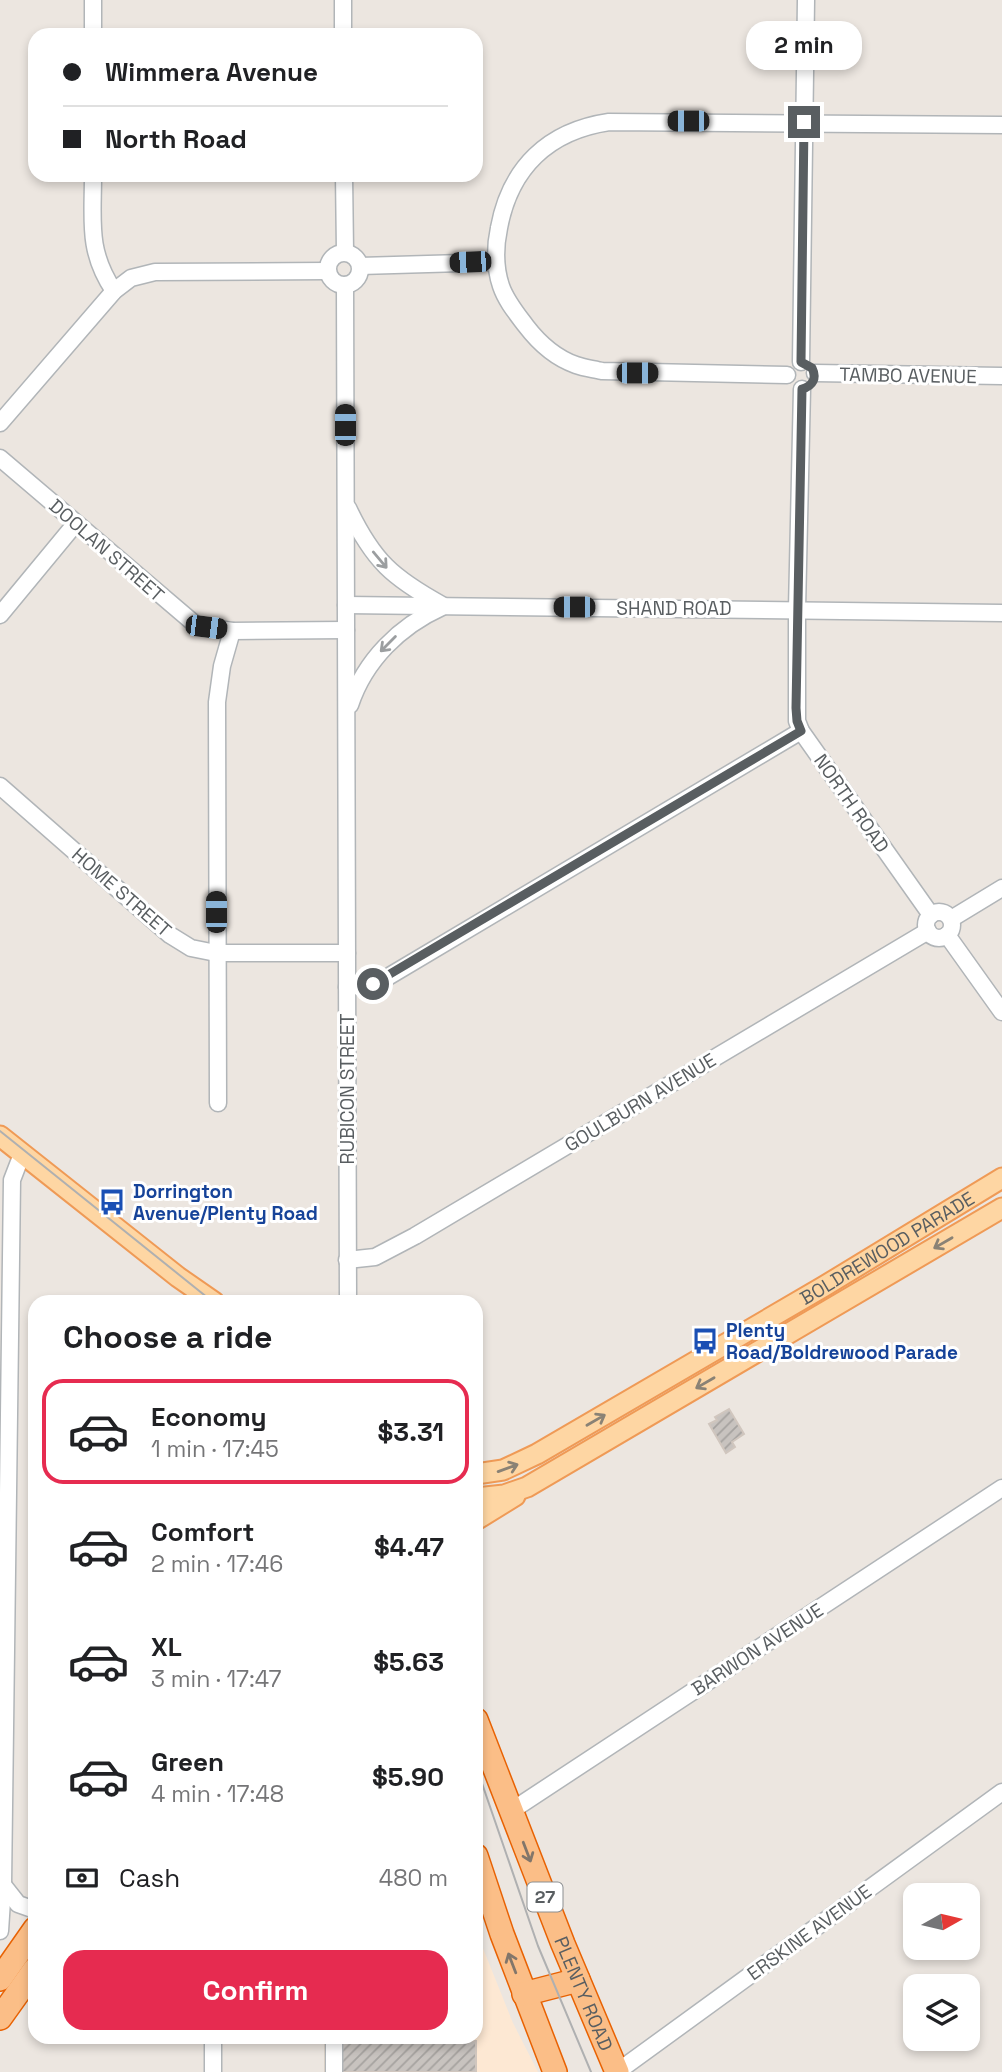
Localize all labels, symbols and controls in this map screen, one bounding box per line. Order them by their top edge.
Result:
callout: 2 min [746,20,862,69]
text: 2 min [774,30,834,60]
text: Wimmera Avenue [105,55,318,89]
route end [788,106,820,138]
car [668,111,710,132]
text: North Road [105,122,247,156]
car [449,251,492,273]
street label: TAMBO AVENUE [839,362,977,389]
car [617,363,659,384]
car [335,404,356,446]
street label: DOOLAN STREET [44,493,169,607]
one-way arrow [372,551,387,569]
street label: SHAND ROAD [616,596,732,621]
car [554,597,596,618]
car [184,614,229,640]
one-way arrow [380,636,397,653]
street label: NORTH ROAD [808,749,895,857]
street label: HOME STREET [67,842,177,942]
car [206,891,227,933]
route start [357,968,389,1000]
street label: RUBICON STREET [335,1013,360,1165]
street label: GOULBURN AVENUE [560,1047,720,1157]
place label: Dorrington Avenue/Plenty Road [133,1179,318,1226]
street label: BOLDREWOOD PARADE [796,1186,979,1311]
bus stop icon: Dorrington Avenue/Plenty Road [97,1187,127,1217]
one-way arrow [934,1236,954,1250]
text: Choose a ride [63,1317,273,1357]
place label: Plenty Road/Boldrewood Parade [726,1318,958,1365]
bus stop icon: Plenty Road/Boldrewood Parade [690,1326,720,1356]
one-way arrow [695,1376,715,1390]
icon: car [67,1400,130,1463]
text: Economy [151,1400,267,1434]
one-way arrow [586,1413,606,1427]
text: $3.31 [378,1415,444,1449]
text: 1 min · 17:45 [151,1434,279,1464]
one-way arrow [496,1461,518,1473]
icon: car [67,1515,130,1578]
text: Comfort [151,1515,254,1549]
text: $4.47 [374,1530,444,1564]
text: 2 min · 17:46 [151,1549,283,1579]
street label: BARWON AVENUE [687,1597,828,1701]
icon: car [67,1630,130,1693]
text: XL [151,1630,182,1664]
text: $5.63 [373,1645,444,1679]
text: 3 min · 17:47 [151,1664,281,1694]
icon: car [67,1745,130,1808]
text: Green [151,1745,224,1779]
text: $5.90 [372,1760,444,1794]
text: 4 min · 17:48 [151,1779,284,1809]
one-way arrow [522,1841,535,1863]
icon: cash [63,1859,101,1897]
text: Cash [119,1861,180,1895]
text: 480 m [379,1863,448,1893]
street label: ERSKINE AVENUE [742,1879,876,1986]
road number: 27 [528,1882,562,1912]
north arrow [903,1883,980,1960]
map controls [903,1883,980,2051]
street label: PLENTY ROAD [548,1933,619,2055]
button: Confirm [63,1950,448,2030]
one-way arrow [505,1952,518,1974]
button: layers [903,1974,980,2051]

